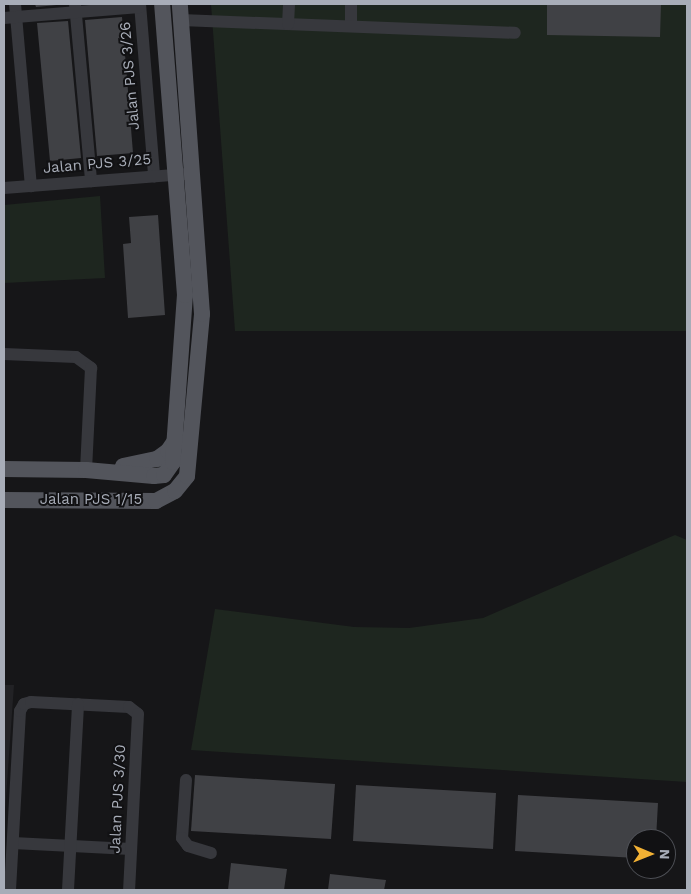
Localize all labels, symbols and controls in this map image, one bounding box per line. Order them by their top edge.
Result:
street label: Jalan PJS 3/26 [116,21,144,131]
street label: Jalan PJS 3/25 [42,150,152,178]
street label: Jalan PJS 1/15 [40,491,142,509]
street label: Jalan PJS 3/30 [106,744,130,854]
north arrow [626,829,676,879]
text: N [657,849,673,860]

